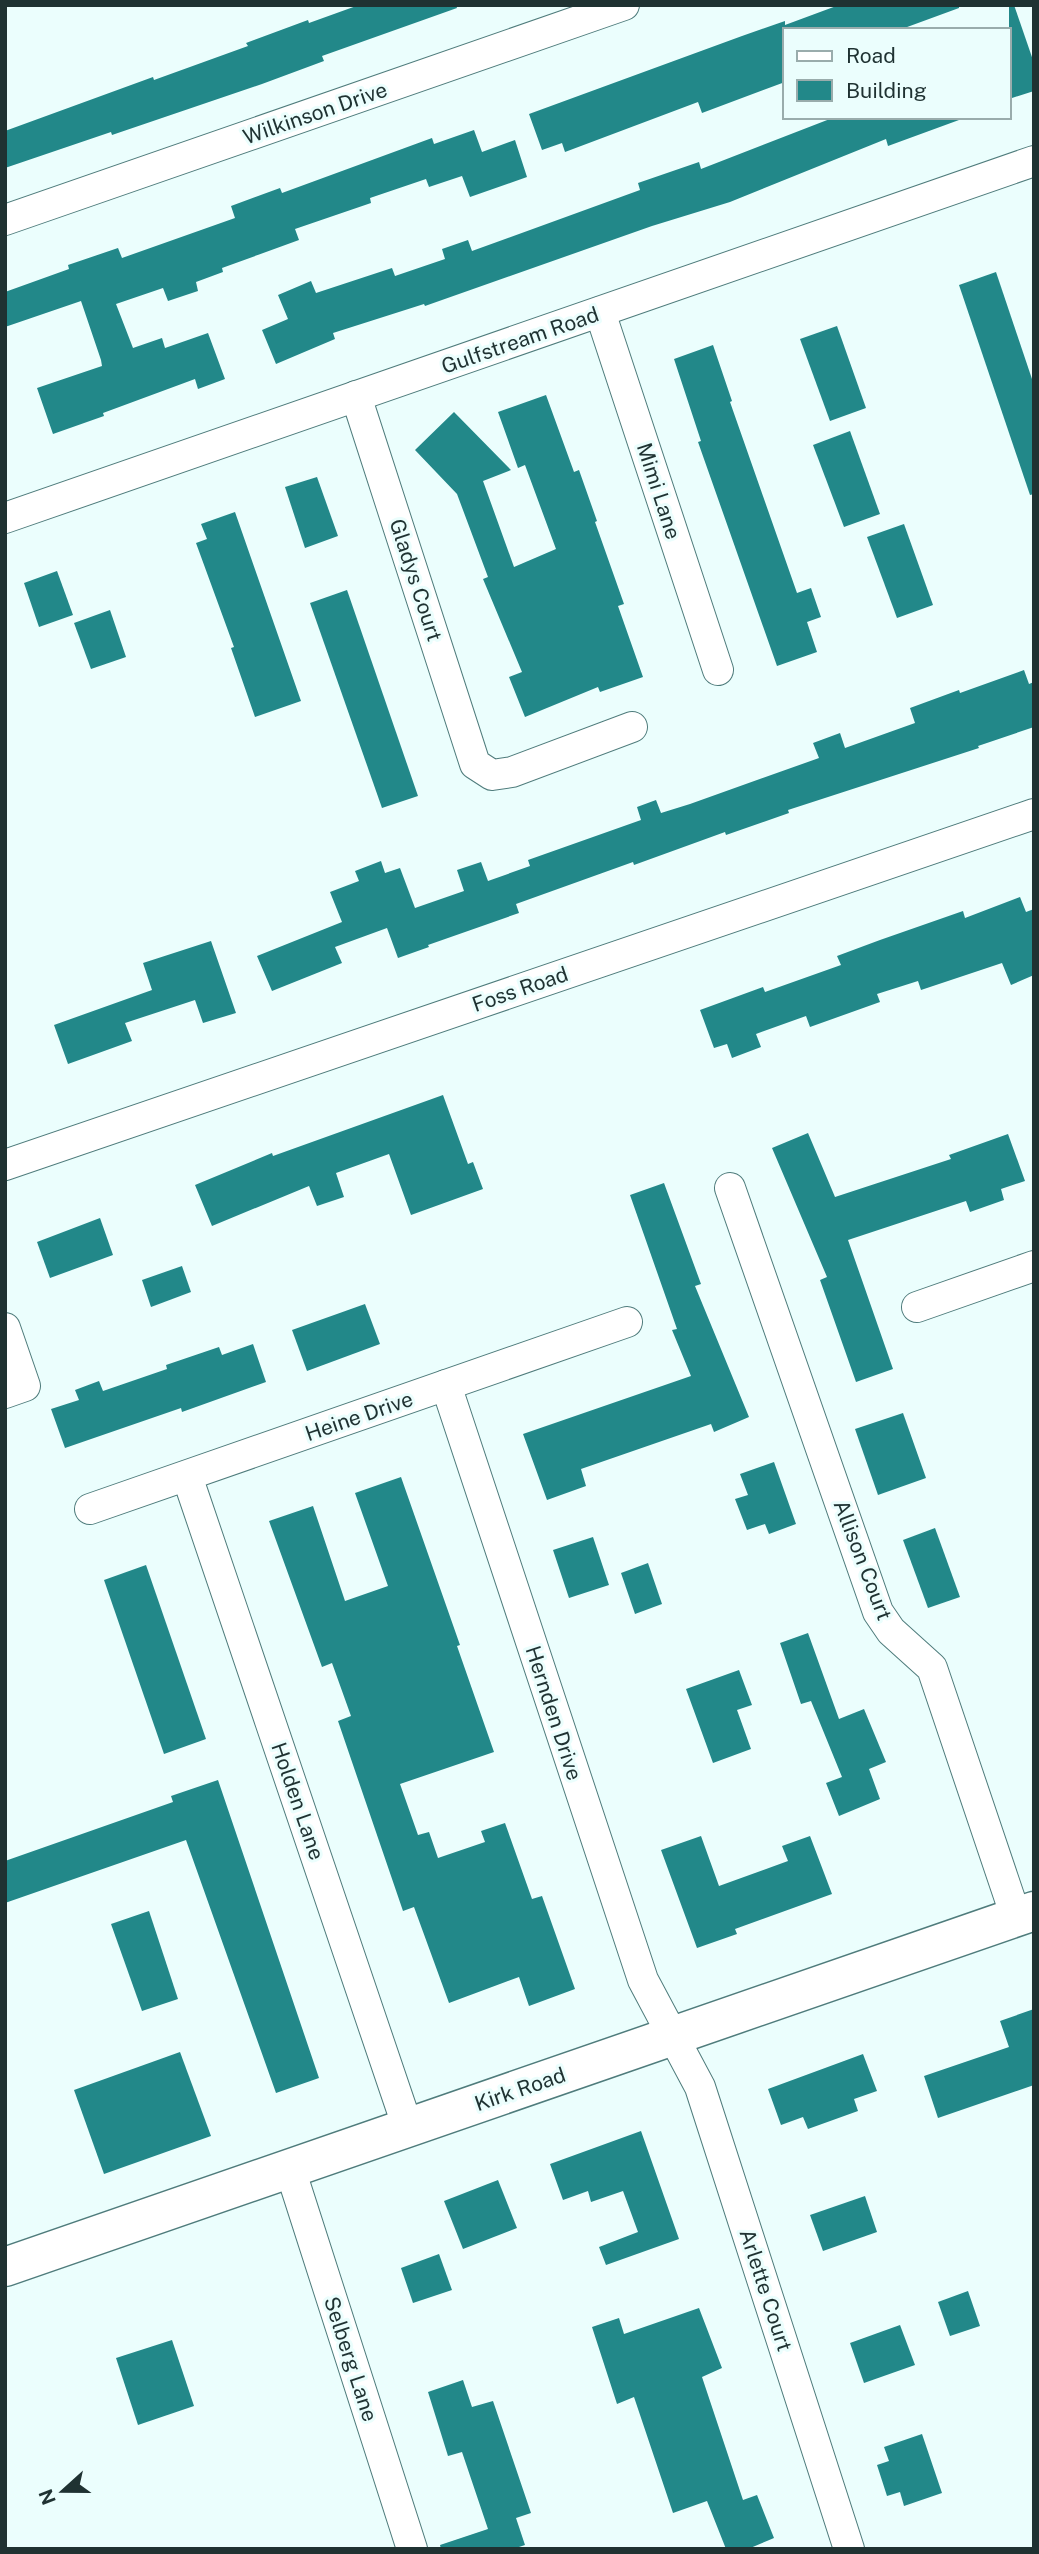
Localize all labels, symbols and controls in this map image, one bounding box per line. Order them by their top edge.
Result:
legend [783,28,1011,119]
text: Road [846,43,896,68]
street label: Wilkinson Drive [240,77,390,149]
text: Building [846,78,927,103]
street label: Gulfstream Road [438,301,602,379]
street label: Mimi Lane [632,440,686,542]
street label: Gladys Court [384,516,448,644]
street label: Foss Road [469,961,571,1017]
street label: Heine Drive [302,1386,416,1446]
street label: Allison Court [829,1496,897,1624]
street label: Hernden Drive [520,1643,588,1783]
street label: Holden Lane [266,1739,330,1863]
street label: Kirk Road [471,2062,569,2116]
street label: Arlette Court [735,2226,797,2354]
street label: Selberg Lane [319,2293,383,2425]
north arrow [28,2456,98,2526]
text: N [34,2486,60,2508]

